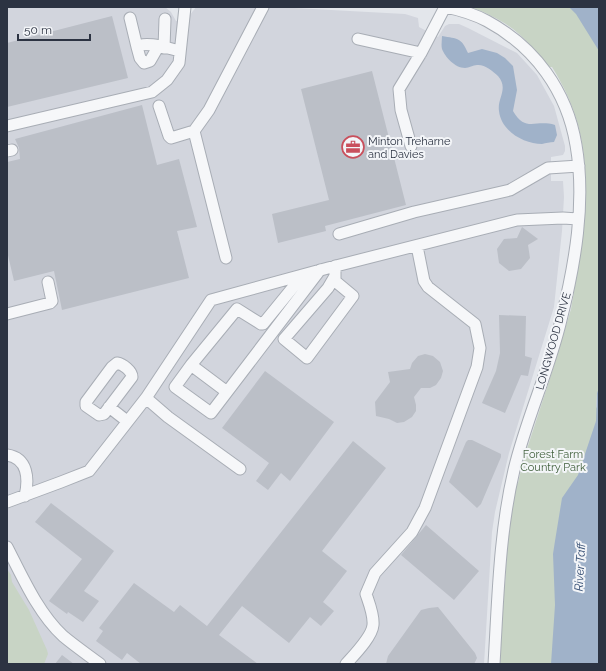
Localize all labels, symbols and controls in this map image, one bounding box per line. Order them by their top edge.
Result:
scale bar [18,16,90,42]
text: 50 m [24,23,52,37]
office icon: Minton Treharne and Davies [340,134,366,160]
place label: Minton Treharne and Davies [368,135,451,161]
street label: LONGWOOD DRIVE [533,291,574,391]
park label: Forest Farm Country Park [520,448,586,474]
water label: River Taff [572,541,588,592]

